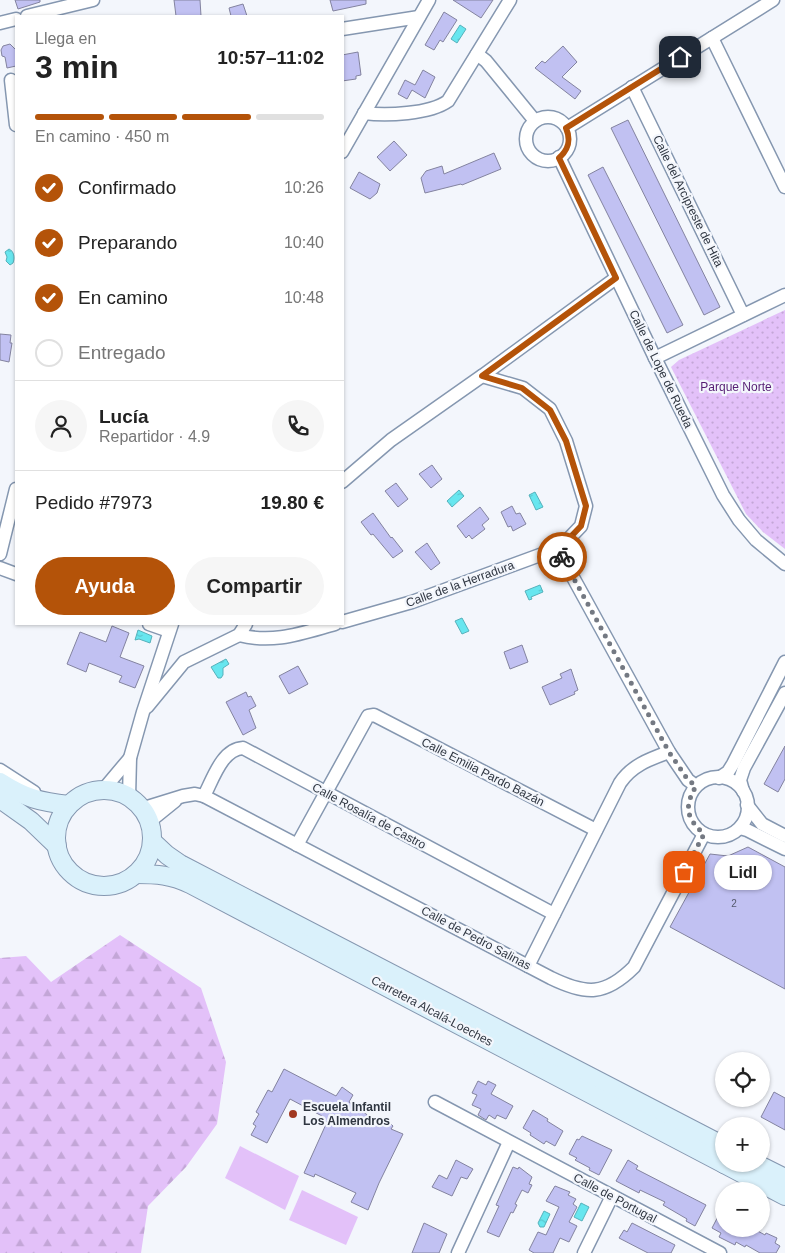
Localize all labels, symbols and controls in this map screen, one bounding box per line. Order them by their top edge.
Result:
text: Llega en [35,30,96,47]
pin [659,36,701,78]
icon: home [666,43,694,71]
text: 10:57–11:02 [217,47,324,68]
text: 3 min [35,49,119,85]
text: En camino · 450 m [35,128,169,145]
street label: Calle del Arcipreste de Hita [650,133,726,269]
icon: check [35,174,63,202]
text: Confirmado [78,177,176,198]
text: 10:26 [284,179,324,196]
icon: check [35,229,63,257]
text: Preparando [78,232,177,253]
text: 10:40 [284,234,324,251]
icon: check [35,284,63,312]
text: En camino [78,287,168,308]
text: 10:48 [284,289,324,306]
street label: Calle de Lope de Rueda [626,308,696,431]
text: Entregado [78,342,166,363]
park label: Parque Norte [700,380,772,394]
button: person [35,400,87,452]
button: phone [272,400,324,452]
text: Lucía [99,406,149,427]
text: Repartidor · 4.9 [99,428,210,445]
text: Pedido #7973 [35,492,152,513]
text: 19.80 € [261,492,324,513]
courier [537,532,587,582]
icon: bike [548,543,576,571]
button: Ayuda [35,557,175,615]
button: Compartir [185,557,324,615]
street label: Calle de la Herradura [404,558,516,610]
street label: Calle Emilia Pardo Bazán [419,735,547,809]
street label: Calle Rosalía de Castro [310,780,429,852]
pin [663,851,705,893]
callout: Lidl [714,854,772,890]
icon: bag [670,858,698,886]
text: Lidl [729,864,757,881]
house number: 2 [731,898,737,909]
street label: Calle de Pedro Salinas [419,903,533,973]
street label: Carretera Alcalá-Loeches [369,973,495,1049]
map controls [715,1052,770,1237]
button: locate [715,1052,770,1107]
place label: Escuela Infantil Los Almendros [303,1100,391,1128]
marker: Escuela Infantil Los Almendros [287,1108,299,1120]
button: + [715,1117,770,1172]
street label: Calle de Portugal [571,1170,659,1226]
button: − [715,1182,770,1237]

